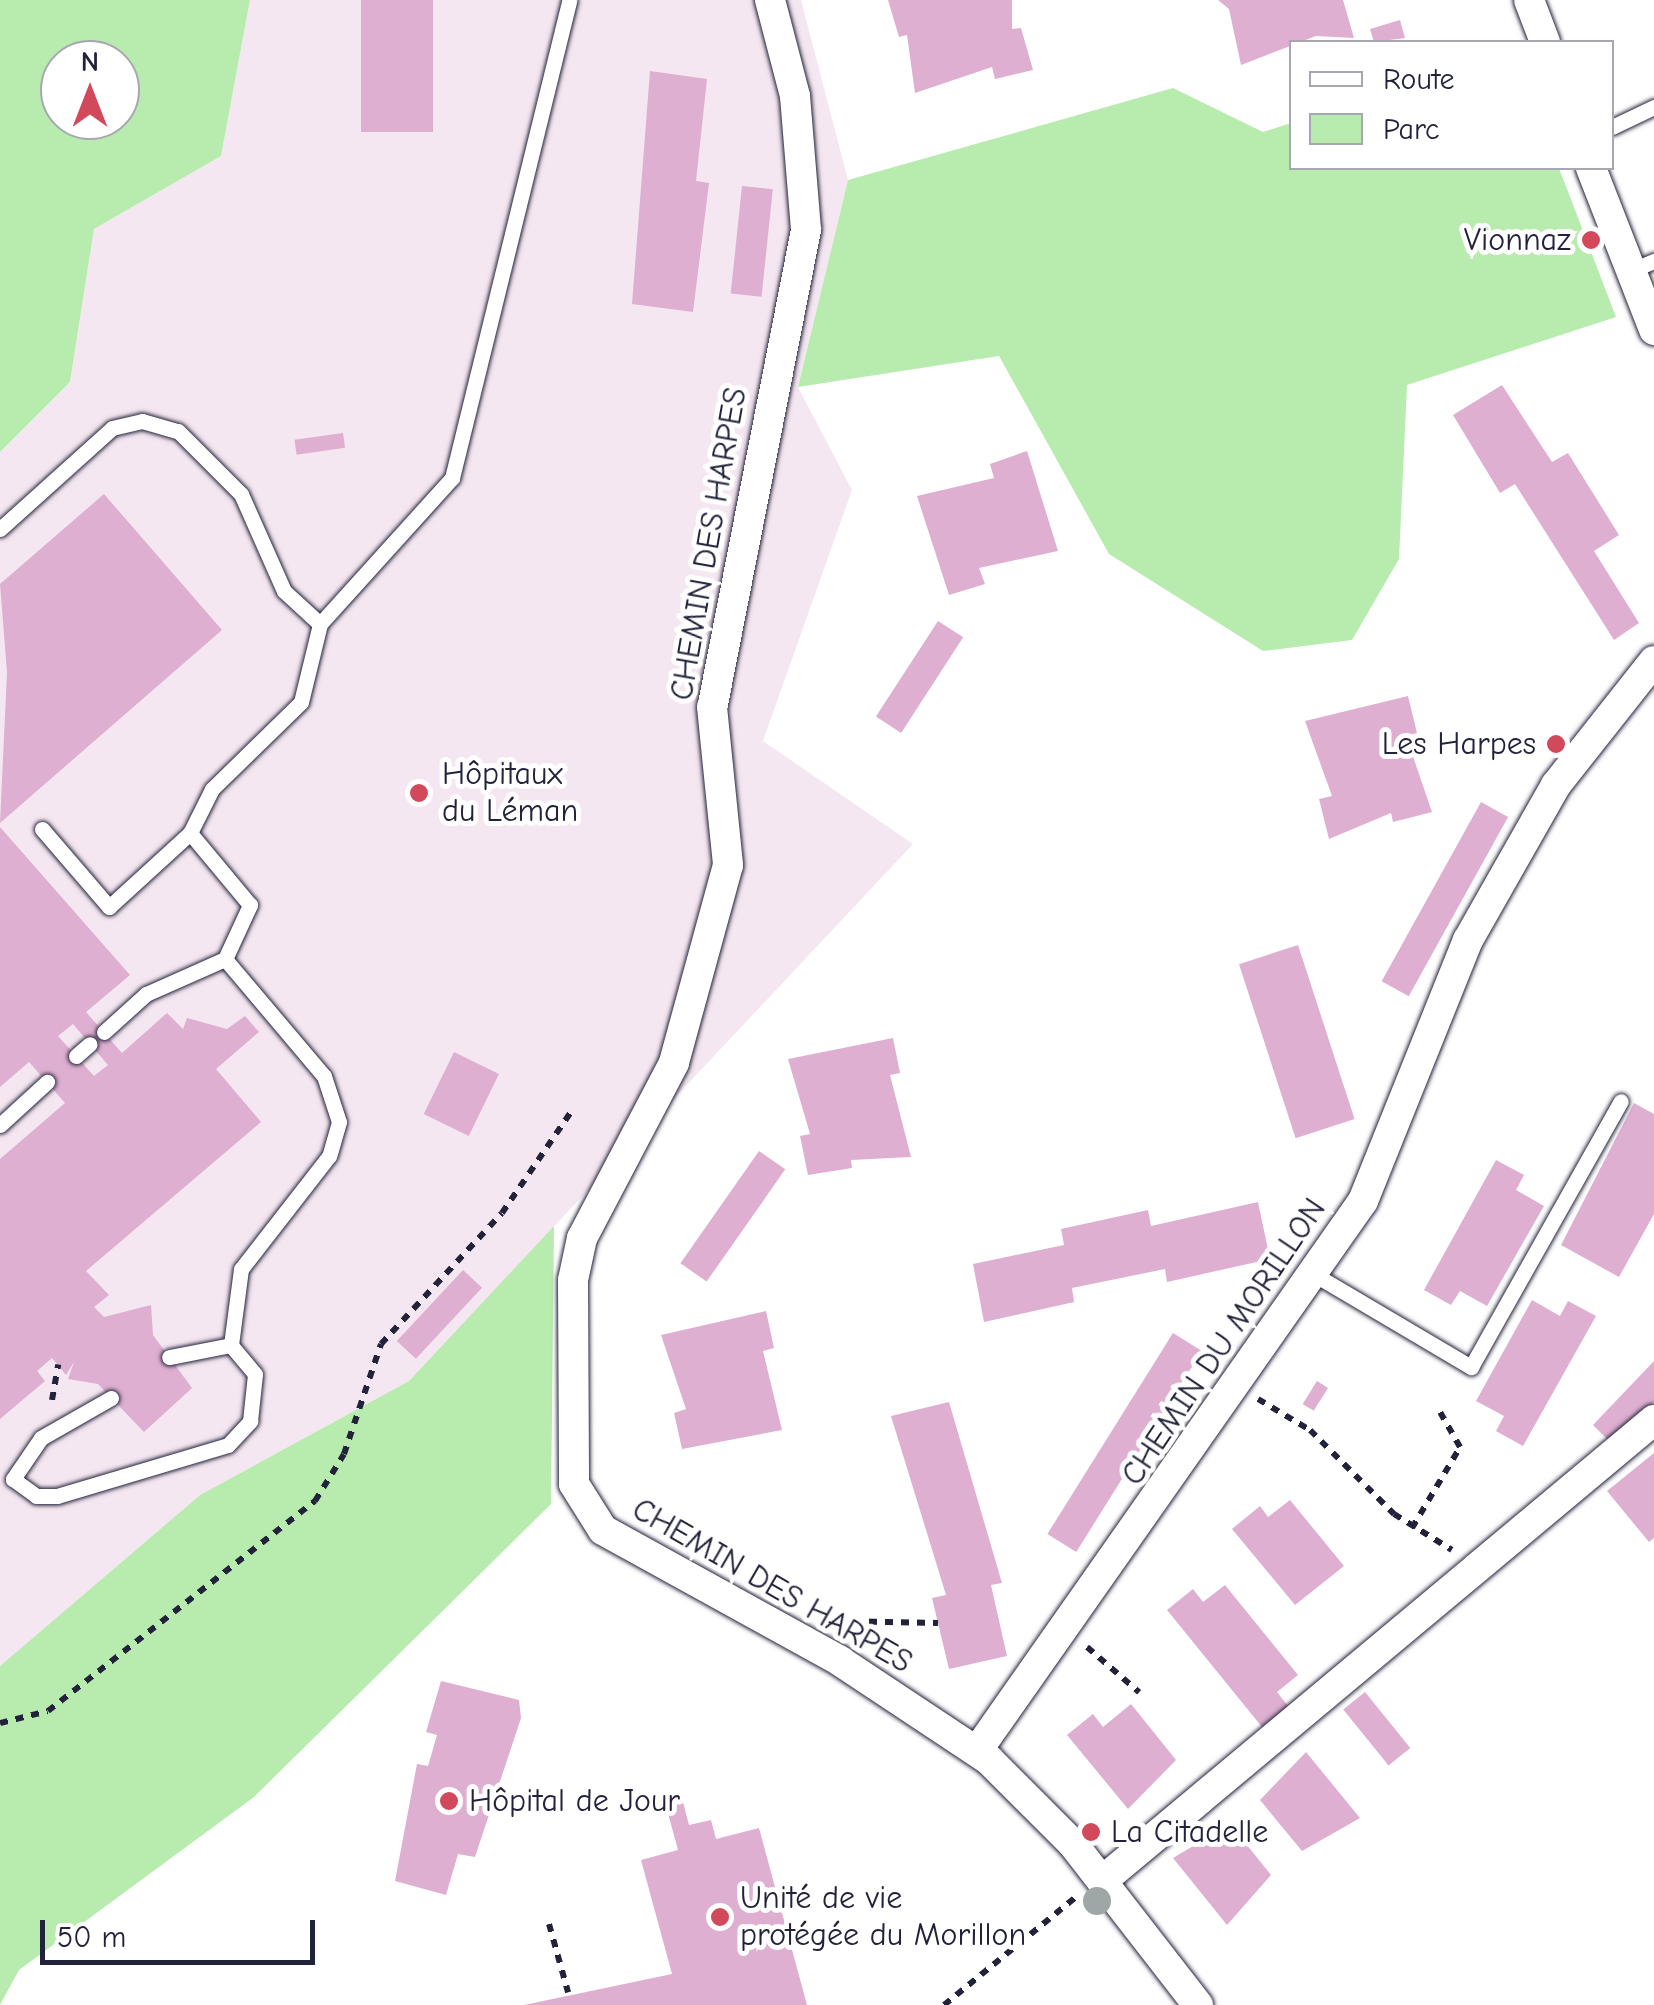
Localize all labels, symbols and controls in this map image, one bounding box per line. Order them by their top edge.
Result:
north arrow [40,40,140,140]
legend [1289,40,1614,170]
text: N [81,46,99,78]
text: Route [1383,62,1454,97]
text: Parc [1383,112,1440,147]
place label: Vionnaz [1464,221,1571,259]
marker: Vionnaz [1580,229,1602,251]
street label: CHEMIN DES HARPES [663,385,755,703]
place label: Les Harpes [1382,725,1536,763]
marker: Les Harpes [1545,733,1567,755]
place label: Hôpitaux du Léman [442,756,578,831]
marker: Hôpitaux du Léman [406,780,432,806]
street label: CHEMIN DU MORILLON [1114,1191,1334,1493]
street label: CHEMIN DES HARPES [625,1490,919,1682]
place label: Hôpital de Jour [469,1782,680,1820]
marker: Hôpital de Jour [438,1790,460,1812]
place label: La Citadelle [1111,1813,1268,1851]
marker: La Citadelle [1080,1821,1102,1843]
place label: Unité de vie protégée du Morillon [740,1880,1026,1955]
scale bar [45,1900,320,1962]
marker: Unité de vie protégée du Morillon [709,1906,731,1928]
text: 50 m [57,1920,126,1955]

